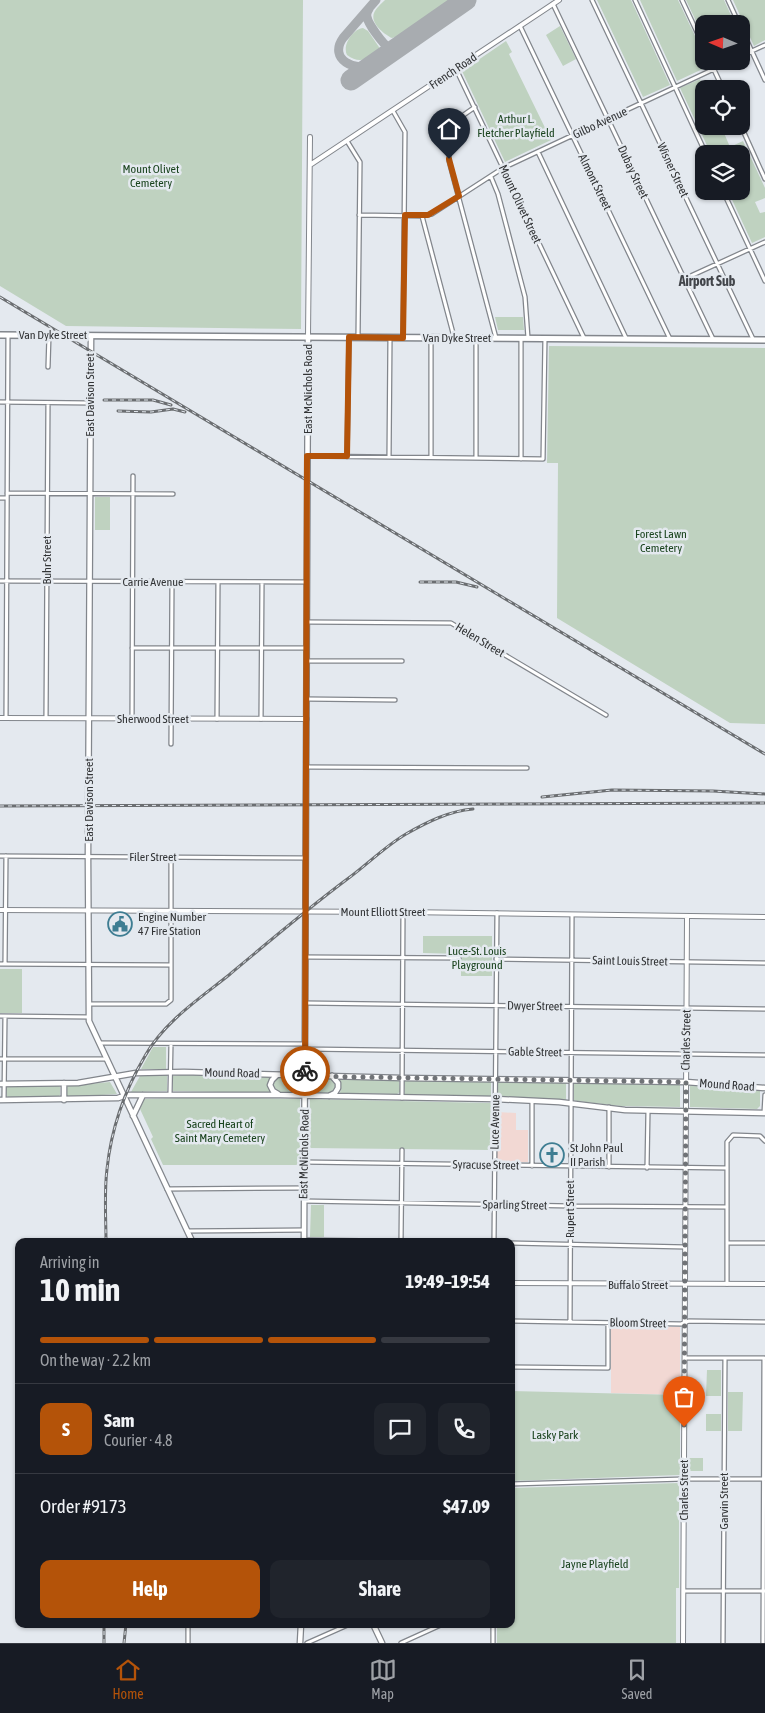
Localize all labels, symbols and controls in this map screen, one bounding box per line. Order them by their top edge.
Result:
north arrow [695,15,750,70]
map controls [695,15,750,200]
street label: French Road [427,50,479,92]
button: locate [695,80,750,135]
street label: Gilbo Avenue [571,104,629,142]
pin [428,108,470,159]
park label: Arthur L. Fletcher Playfield [477,112,555,140]
icon: home [435,115,463,143]
street label: Wisner Street [654,141,692,200]
street label: Dubay Street [615,143,652,201]
button: layers [695,145,750,200]
street label: Almont Street [575,152,615,213]
park label: Mount Olivet Cemetery [122,162,180,190]
street label: Mount Olivet Street [496,163,545,246]
district label: Airport Sub [678,273,736,289]
street label: Van Dyke Street [19,328,88,342]
street label: Van Dyke Street [423,331,492,345]
street label: East McNichols Road [301,344,315,434]
street label: East Davison Street [83,353,97,437]
park label: Forest Lawn Cemetery [635,527,687,555]
street label: Buhr Street [40,535,54,584]
street label: Carrie Avenue [122,575,184,589]
street label: Helen Street [453,620,508,660]
street label: Sherwood Street [117,712,189,726]
street label: East Davison Street [82,758,96,842]
street label: Filer Street [129,850,177,864]
street label: Mount Elliott Street [340,905,426,919]
place label: Engine Number 47 Fire Station [138,910,206,938]
public building icon: Engine Number 47 Fire Station [107,911,133,937]
park label: Luce-St. Louis Playground [448,944,506,972]
street label: Saint Louis Street [592,953,668,969]
street label: Dwyer Street [507,999,563,1013]
street label: Charles Street [678,1009,694,1071]
street label: Gable Street [508,1045,563,1059]
courier [280,1046,330,1096]
icon: bike [291,1057,319,1085]
street label: Mound Road [204,1066,260,1080]
street label: Mound Road [699,1076,755,1094]
street label: Luce Avenue [488,1094,502,1150]
street label: East McNichols Road [296,1109,312,1199]
park label: Sacred Heart of Saint Mary Cemetery [175,1117,265,1145]
place label: St John Paul II Parish [570,1141,624,1169]
church icon: St John Paul II Parish [539,1142,565,1168]
street label: Syracuse Street [453,1157,520,1173]
street label: Rupert Street [563,1180,577,1238]
street label: Sparling Street [483,1197,548,1213]
text: Arriving in [40,1253,100,1271]
text: 19:49–19:54 [405,1270,490,1292]
text: 10 min [40,1271,120,1308]
street label: Buffalo Street [608,1278,669,1292]
street label: Bloom Street [610,1316,667,1331]
text: On the way · 2.2 km [40,1351,151,1369]
pin [663,1376,705,1427]
icon: bag [670,1383,698,1411]
button: chat [374,1403,426,1455]
button: phone [438,1403,490,1455]
text: Sam [104,1409,135,1431]
text: S [62,1418,70,1440]
park label: Lasky Park [532,1428,579,1442]
text: Courier · 4.8 [104,1431,173,1449]
street label: Charles Street [677,1459,691,1521]
street label: Garvin Street [717,1472,731,1529]
text: Order #9173 [40,1495,127,1517]
text: $47.09 [443,1495,490,1517]
park label: Jayne Playfield [561,1557,629,1571]
button: Help [40,1560,260,1618]
button: Share [270,1560,490,1618]
tab: Home [112,1656,144,1702]
tab: Map [369,1656,397,1702]
tab: Saved [622,1656,652,1702]

